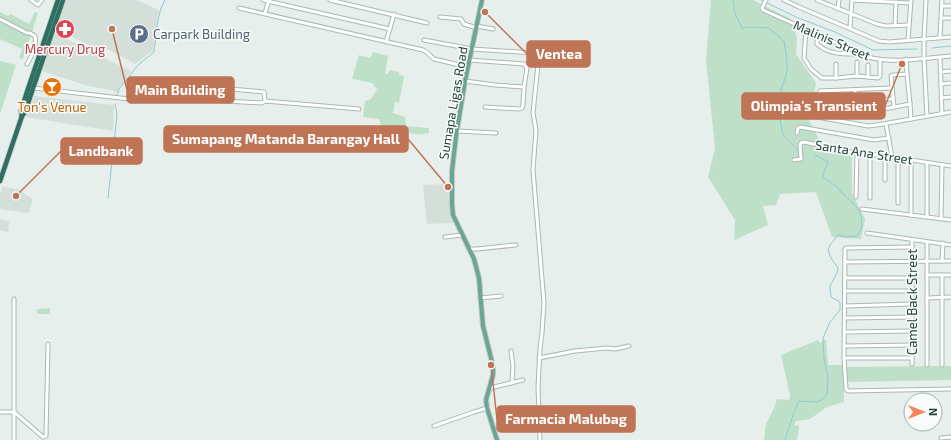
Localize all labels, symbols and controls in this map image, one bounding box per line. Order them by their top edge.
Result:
street label: Malinis Street [791,17,873,63]
pharmacy icon: Mercury Drug [54,18,76,40]
parking icon: Carpark Building [128,23,150,45]
place label: Carpark Building [153,26,250,42]
place label: Mercury Drug [25,41,105,57]
callout: Ventea [527,41,590,67]
street label: Sumapa Ligas Road [435,45,471,161]
text: Ventea [536,45,582,62]
bar icon: Ton's Venue [41,76,63,98]
callout: Main Building [127,77,234,103]
text: Main Building [135,81,225,98]
callout: Olimpia's Transient [742,93,885,119]
text: Olimpia's Transient [751,97,878,114]
place label: Ton's Venue [17,99,87,115]
callout: Sumapang Matanda Barangay Hall [164,126,408,152]
text: Sumapang Matanda Barangay Hall [172,130,400,147]
street label: Santa Ana Street [814,136,914,168]
callout: Landbank [61,138,142,164]
text: Landbank [69,142,134,159]
street label: Camel Back Street [904,249,920,355]
north arrow [903,392,943,432]
callout: Farmacia Malubag [497,406,635,432]
text: N [927,408,940,416]
text: Farmacia Malubag [505,410,627,427]

